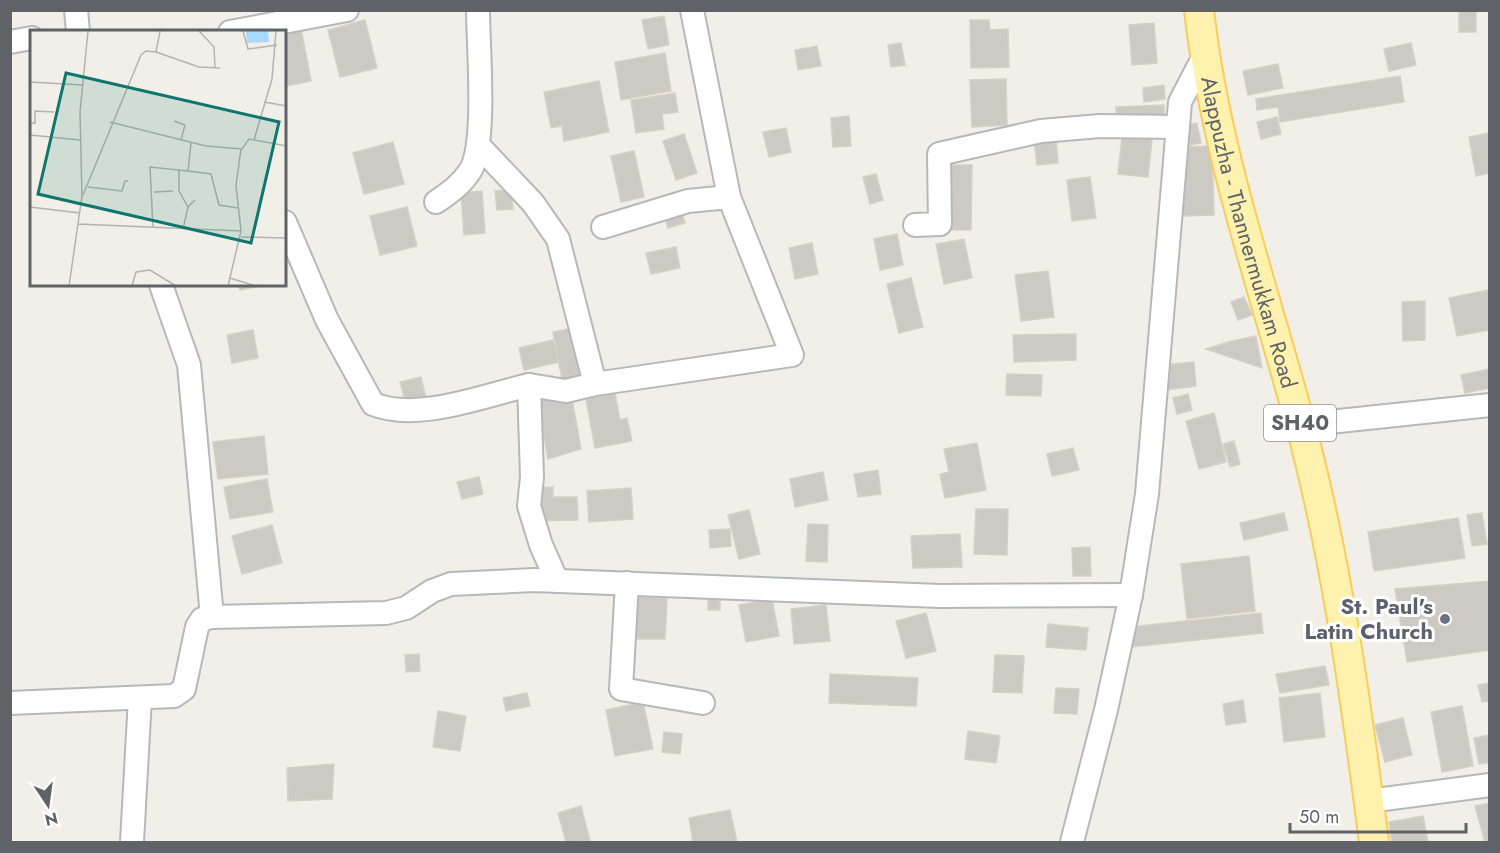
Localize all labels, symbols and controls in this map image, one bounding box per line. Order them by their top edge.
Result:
inset map [30,30,286,286]
street label: Alappuzha - Thannermukkam Road [1193,74,1306,392]
road number: SH40 [1264,405,1336,441]
place label: St. Paul's Latin Church [1305,590,1433,647]
marker: St. Paul's Latin Church [1438,612,1452,626]
north arrow [18,775,78,835]
scale bar [1290,796,1466,834]
text: 50 m [1299,804,1339,830]
text: N [42,806,60,832]

